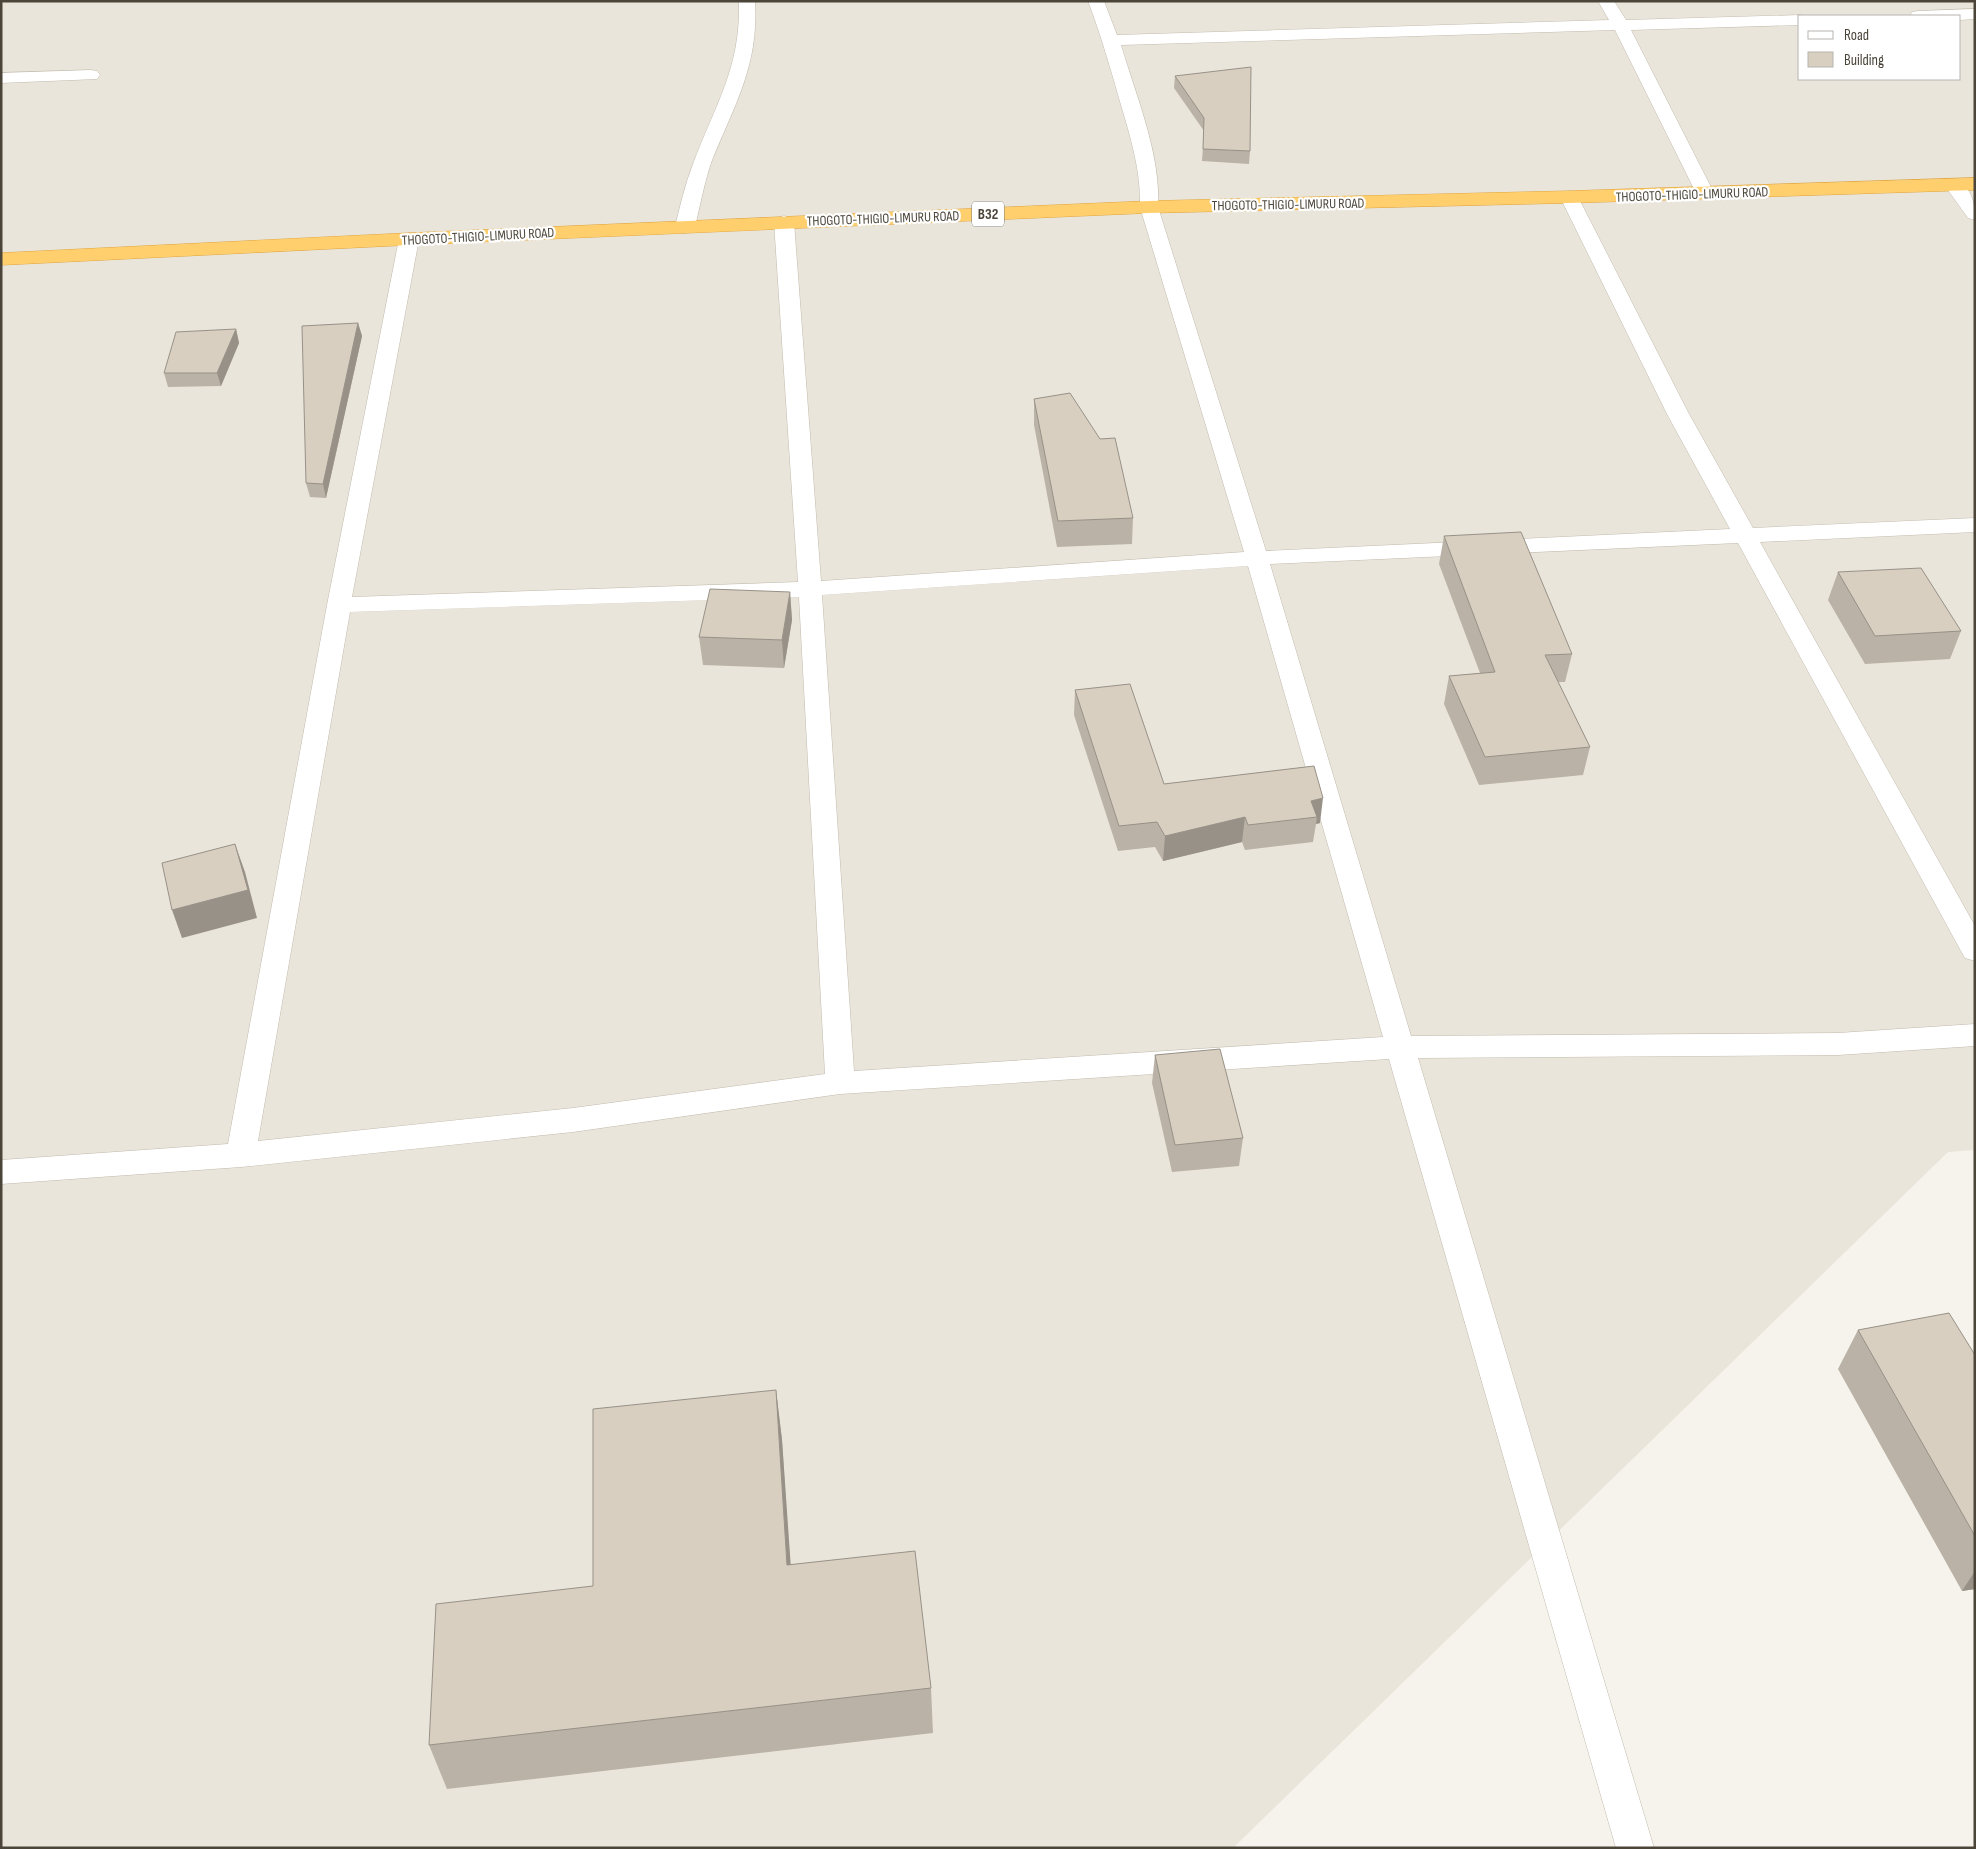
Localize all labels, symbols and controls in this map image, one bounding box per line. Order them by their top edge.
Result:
legend [1798,15,1961,80]
text: Road [1844,26,1869,45]
text: Building [1844,51,1884,70]
street label: THOGOTO-THIGIO-LIMURU ROAD [1615,183,1769,206]
street label: THOGOTO-THIGIO-LIMURU ROAD [1212,195,1365,214]
road number: B32 [972,202,1004,226]
street label: THOGOTO-THIGIO-LIMURU ROAD [806,207,960,230]
street label: THOGOTO-THIGIO-LIMURU ROAD [401,224,555,249]

